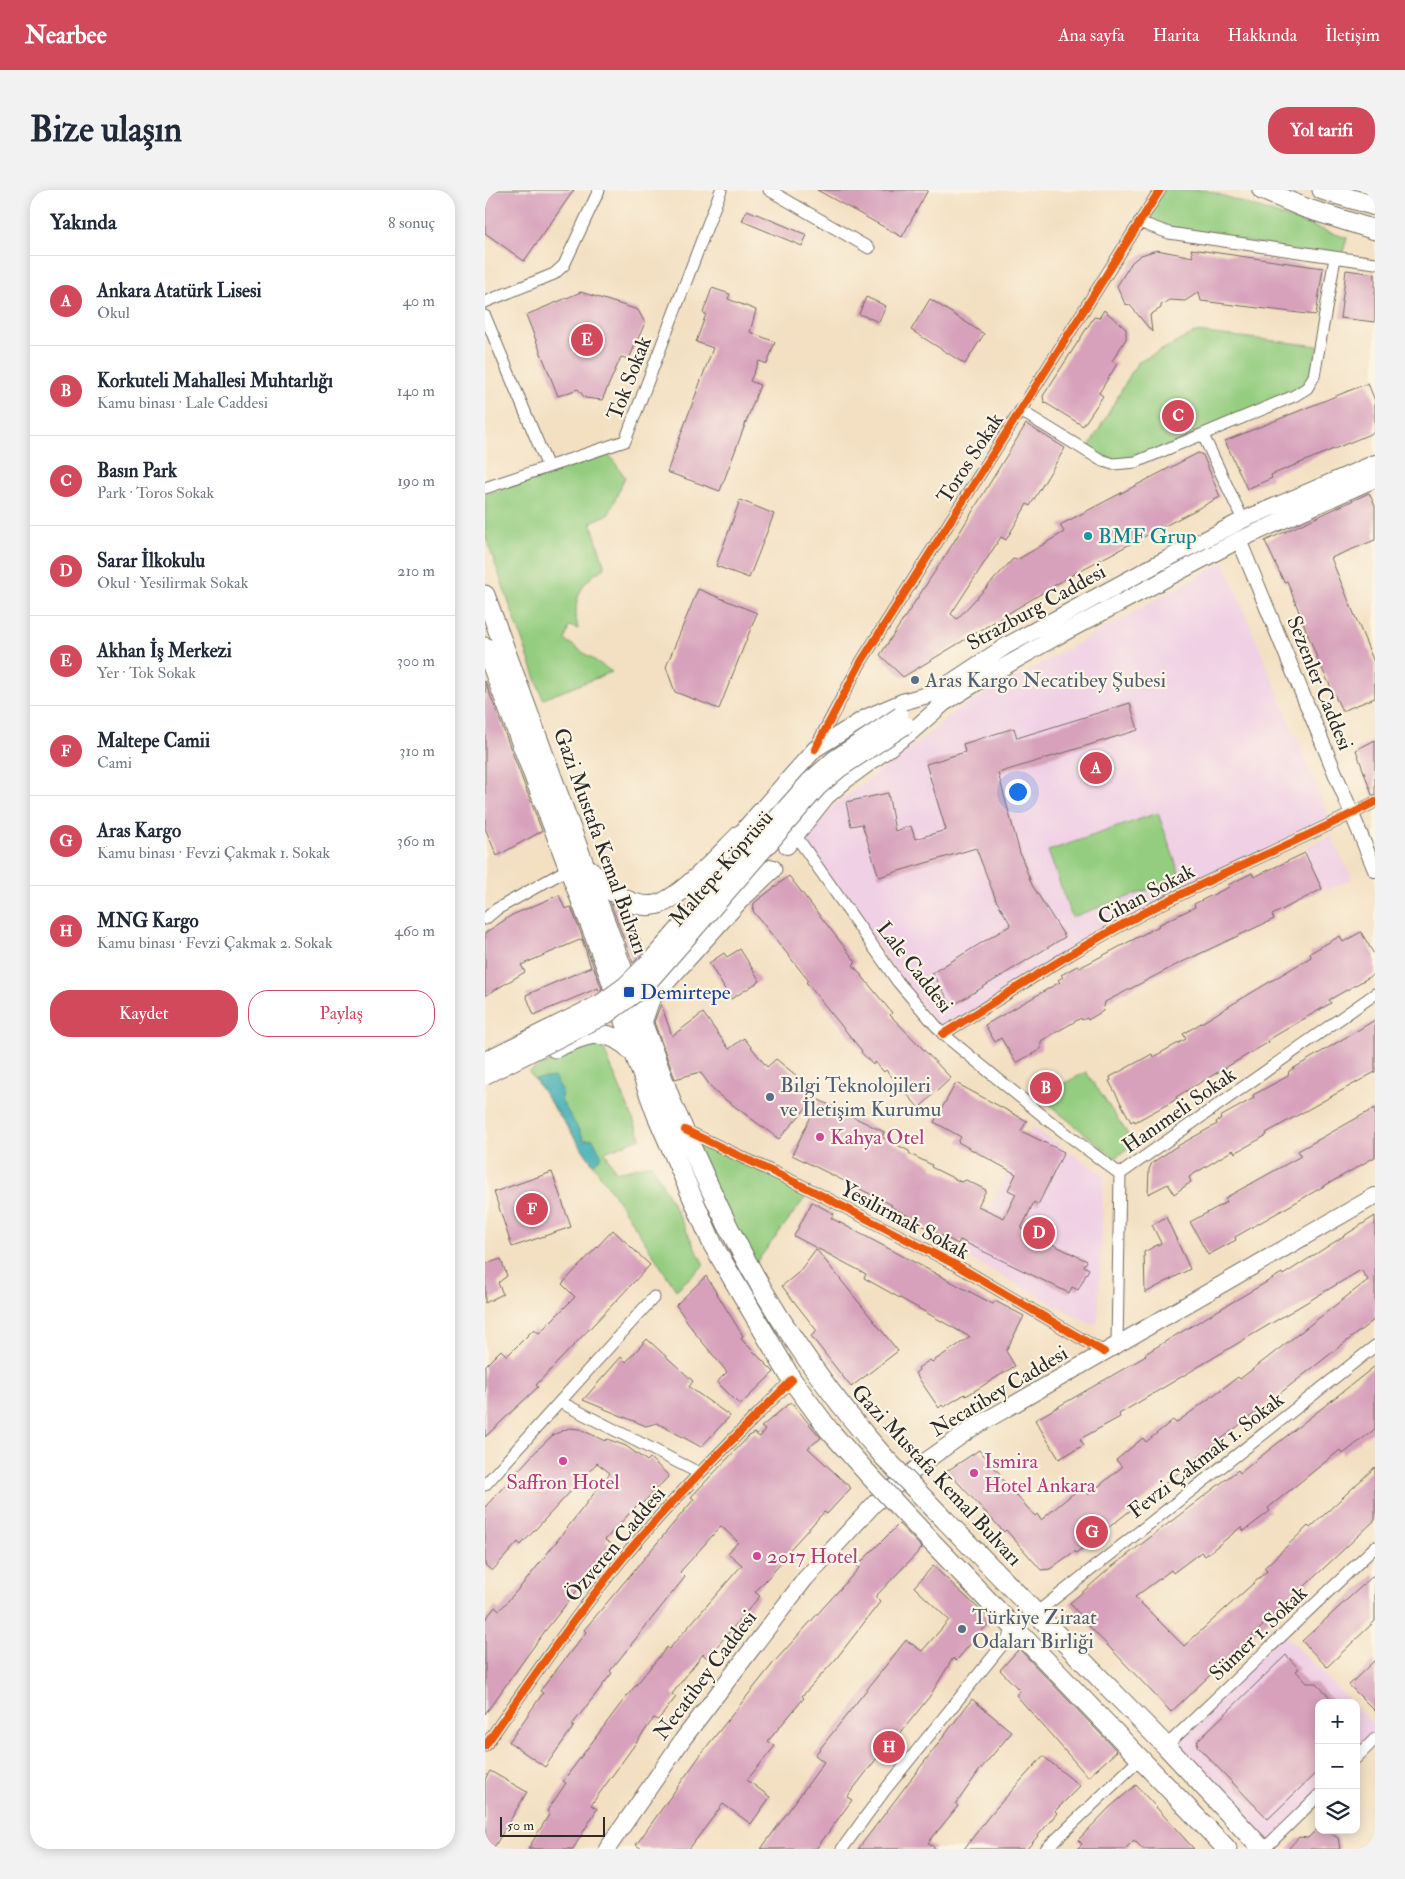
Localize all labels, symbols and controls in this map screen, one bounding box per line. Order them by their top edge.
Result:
text: Nearbee [25,20,107,51]
text: Ana sayfa [1058,24,1125,47]
text: Harita [1153,24,1200,47]
text: Hakkında [1228,24,1297,47]
text: İletişim [1325,24,1380,47]
button: Yol tarifi [1268,107,1375,154]
text: Bize ulaşın [30,108,182,152]
text: Yakında [50,209,117,236]
text: 8 sonuç [388,213,435,233]
text: Ankara Atatürk Lisesi [97,279,262,303]
text: A [61,291,71,311]
text: 40 m [402,291,435,311]
text: Okul [97,303,130,323]
pin: E [571,321,603,359]
street label: Tok Sokak [601,332,658,424]
text: Korkuteli Mahallesi Muhtarlığı [97,369,333,393]
text: B [61,381,71,401]
text: 140 m [397,381,435,401]
text: Kamu binası · Lale Caddesi [97,393,268,413]
pin: C [1162,397,1194,435]
street label: Toros Sokak [931,408,1010,509]
text: Basın Park [97,459,177,483]
text: C [60,471,72,491]
text: 190 m [397,471,435,491]
text: Park · Toros Sokak [97,483,214,503]
place label: BMF Grup [1098,523,1197,550]
marker: BMF Grup [1082,530,1094,542]
text: Sarar İlkokulu [97,549,205,573]
street label: Strazburg Caddesi [962,558,1111,657]
text: D [59,561,73,581]
text: 210 m [397,561,435,581]
text: Okul · Yesilirmak Sokak [97,573,248,593]
street label: Sezenler Caddesi [1280,612,1359,755]
text: Akhan İş Merkezi [97,639,232,663]
text: E [60,651,72,671]
text: 300 m [397,651,435,671]
text: Yer · Tok Sokak [97,663,196,683]
place label: Aras Kargo Necatibey Şubesi [924,667,1166,694]
marker: Aras Kargo Necatibey Şubesi [909,674,921,686]
street label: Gazi Mustafa Kemal Bulvarı [547,724,654,958]
text: Maltepe Camii [97,729,210,753]
text: F [61,741,71,761]
text: 310 m [399,741,435,761]
pin: A [1080,749,1112,787]
text: Cami [97,753,132,773]
your location [1005,779,1031,805]
street label: Maltepe Köprüsü [664,805,779,932]
text: Aras Kargo [97,819,181,843]
text: G [59,831,73,851]
text: 360 m [397,831,435,851]
text: Kamu binası · Fevzi Çakmak 1. Sokak [97,843,330,863]
street label: Cihan Sokak [1093,858,1199,931]
text: MNG Kargo [97,909,199,933]
street label: Lale Caddesi [871,916,959,1019]
text: H [59,921,73,941]
text: 460 m [394,921,435,941]
text: Kamu binası · Fevzi Çakmak 2. Sokak [97,933,333,953]
place label: Demirtepe [640,979,731,1006]
marker: Demirtepe [622,985,636,999]
button: Kaydet [50,990,238,1037]
button: Paylaş [248,990,435,1037]
street label: Hanımeli Sokak [1117,1061,1241,1160]
pin: B [1030,1069,1062,1107]
place label: Bilgi Teknolojileri ve İletişim Kurumu [779,1072,941,1123]
marker: Bilgi Teknolojileri ve İletişim Kurumu [764,1091,776,1103]
place label: Kahya Otel [830,1124,925,1151]
marker: Kahya Otel [814,1131,826,1143]
street label: Yesilirmak Sokak [836,1175,974,1266]
pin: F [516,1190,548,1228]
pin: D [1023,1214,1055,1252]
street label: Necatibey Caddesi [926,1340,1073,1443]
street label: Gazi Mustafa Kemal Bulvarı [845,1379,1028,1572]
street label: Fevzi Çakmak 1. Sokak [1123,1386,1290,1525]
place label: Ismira Hotel Ankara [984,1448,1096,1499]
marker: Saffron Hotel [557,1455,569,1467]
marker: Ismira Hotel Ankara [968,1467,980,1479]
place label: Saffron Hotel [506,1469,620,1496]
street label: Özveren Caddesi [559,1481,672,1608]
pin: G [1076,1513,1108,1551]
place label: 2017 Hotel [767,1543,858,1570]
marker: 2017 Hotel [751,1550,763,1562]
street label: Sümer 1. Sokak [1204,1580,1313,1687]
place label: Türkiye Ziraat Odaları Birliği [972,1604,1097,1655]
street label: Necatibey Caddesi [648,1605,763,1746]
marker: Türkiye Ziraat Odaları Birliği [956,1623,968,1635]
map controls [1315,1699,1360,1834]
button: + [1315,1699,1360,1744]
pin: H [873,1728,905,1766]
button: − [1315,1744,1360,1789]
button: layers [1315,1789,1360,1834]
scale bar [500,1814,605,1837]
text: 50 m [507,1817,534,1834]

